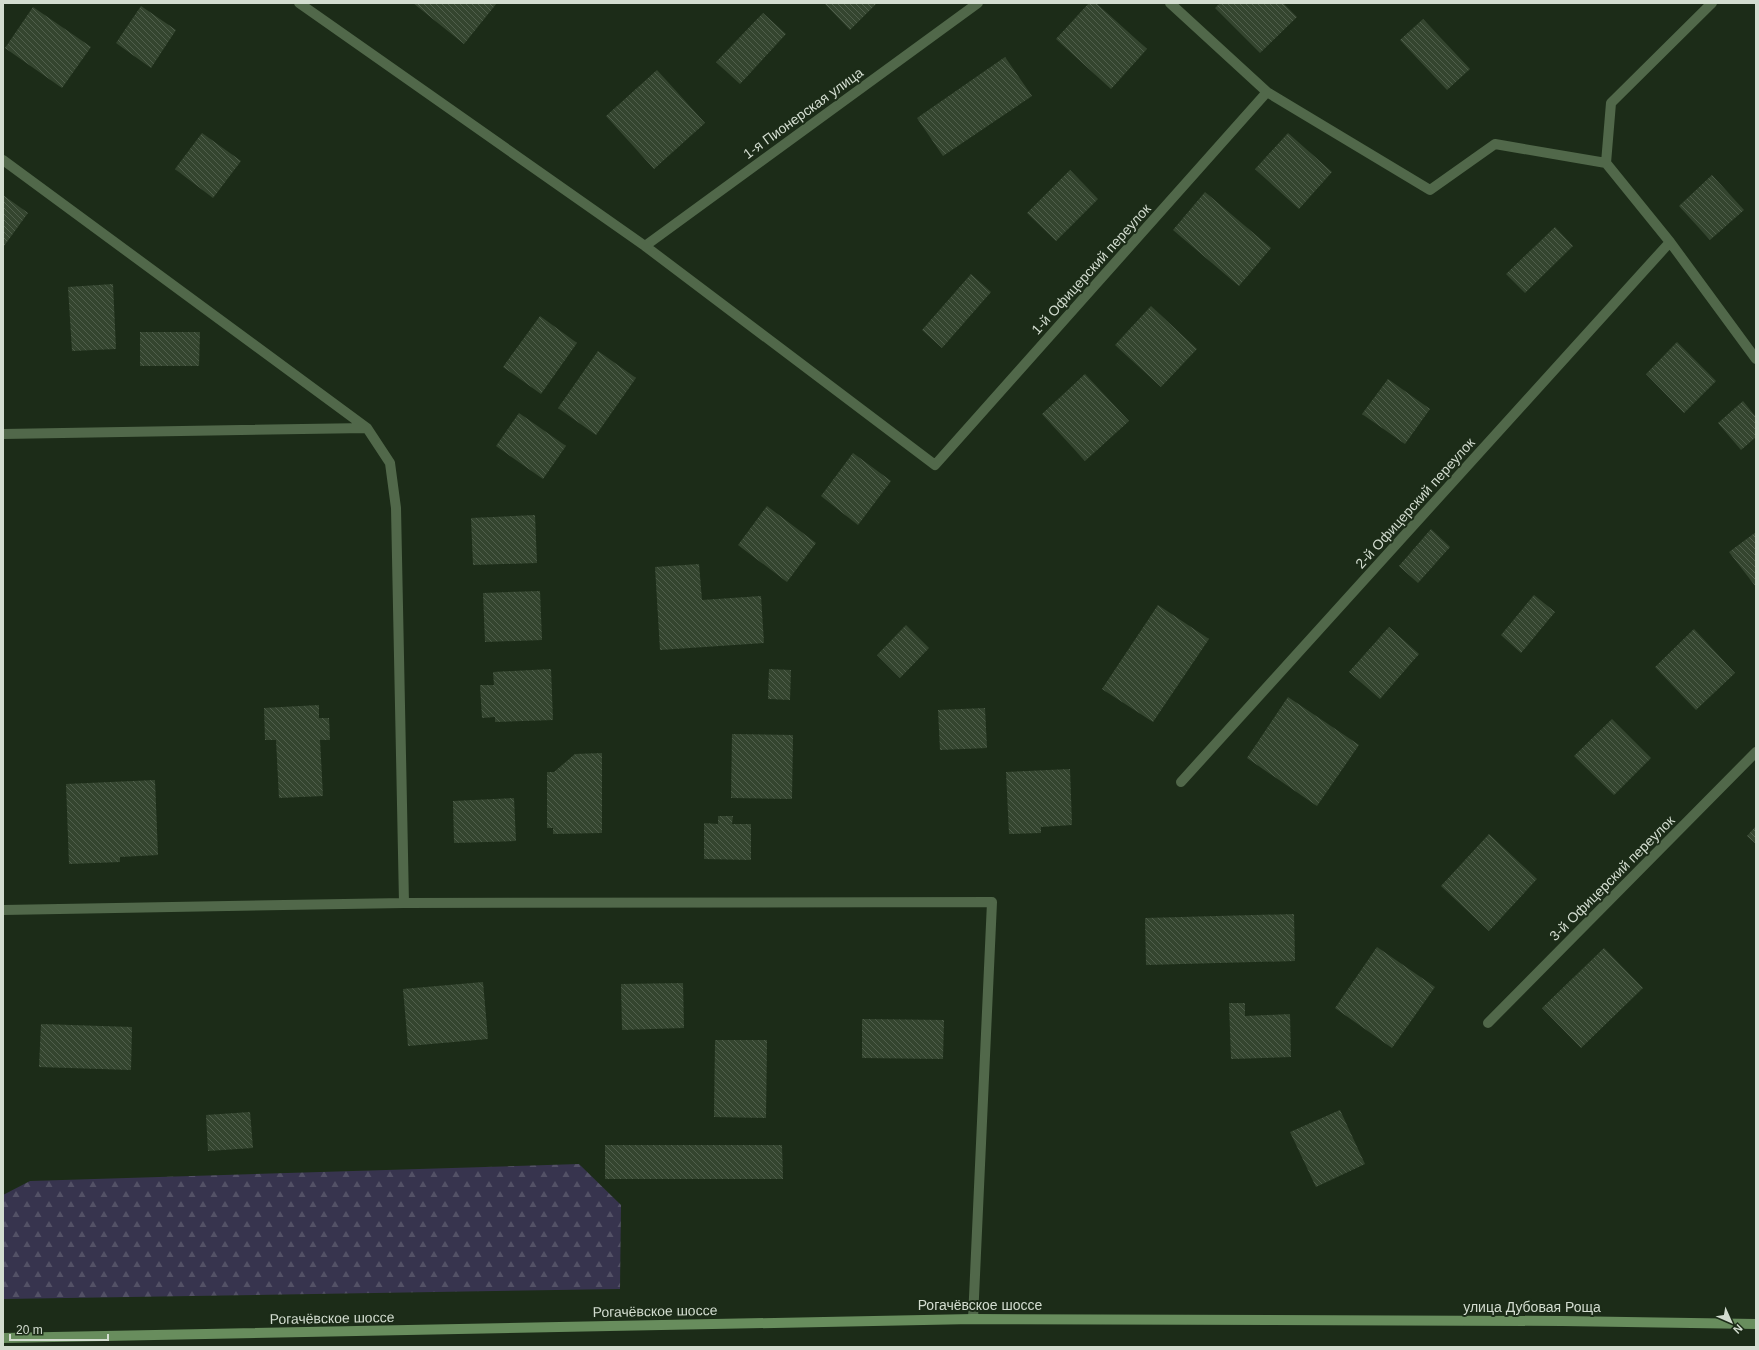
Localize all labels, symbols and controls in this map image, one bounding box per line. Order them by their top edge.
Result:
street label: 1-я Пионерская улица [740,64,866,162]
street label: 1-й Офицерский переулок [1028,200,1154,338]
street label: 2-й Офицерский переулок [1352,434,1478,572]
street label: 3-й Офицерский переулок [1546,812,1678,944]
street label: Рогачёвское шоссе [918,1297,1043,1313]
street label: улица Дубовая Роща [1463,1299,1601,1315]
street label: Рогачёвское шоссе [593,1302,718,1320]
north arrow [1711,1302,1751,1342]
street label: Рогачёвское шоссе [270,1309,395,1327]
scale bar [10,1316,108,1342]
text: N [1731,1322,1745,1336]
text: 20 m [16,1323,43,1337]

